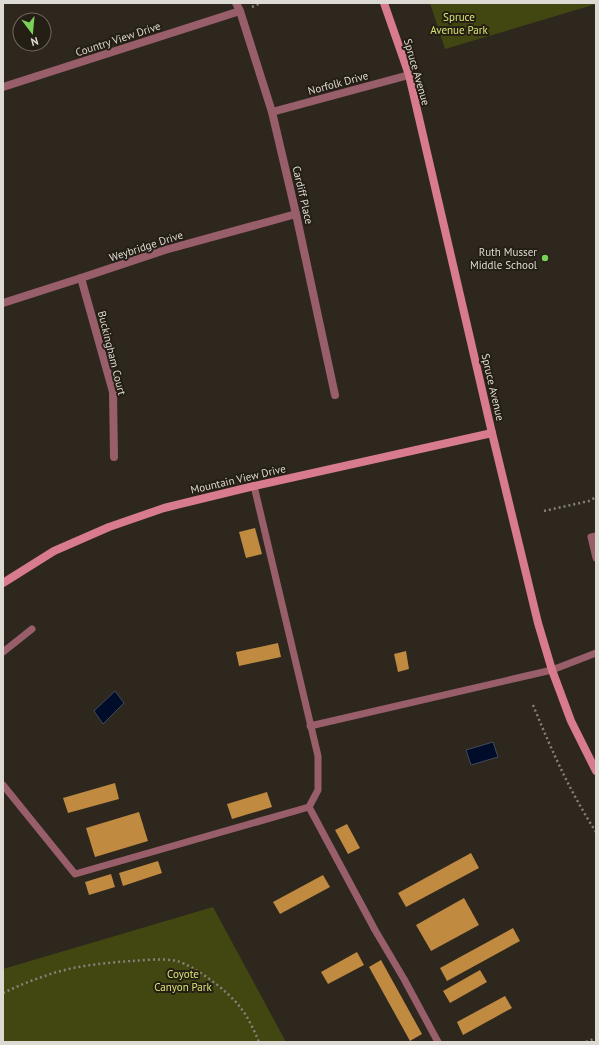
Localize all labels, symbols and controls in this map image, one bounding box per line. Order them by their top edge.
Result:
park label: Spruce Avenue Park [430,10,488,37]
north arrow [12,12,52,52]
street label: Country View Drive [74,19,163,59]
text: N [29,34,40,49]
street label: Spruce Avenue [401,37,433,107]
street label: Norfolk Drive [306,68,370,98]
street label: Cardiff Place [290,165,317,226]
street label: Weybridge Drive [107,227,185,265]
place label: Ruth Musser Middle School [470,245,538,272]
marker: Ruth Musser Middle School [540,253,550,263]
street label: Buckingham Court [95,309,129,397]
street label: Spruce Avenue [478,352,508,422]
street label: Mountain View Drive [189,461,287,497]
park label: Coyote Canyon Park [154,967,213,994]

